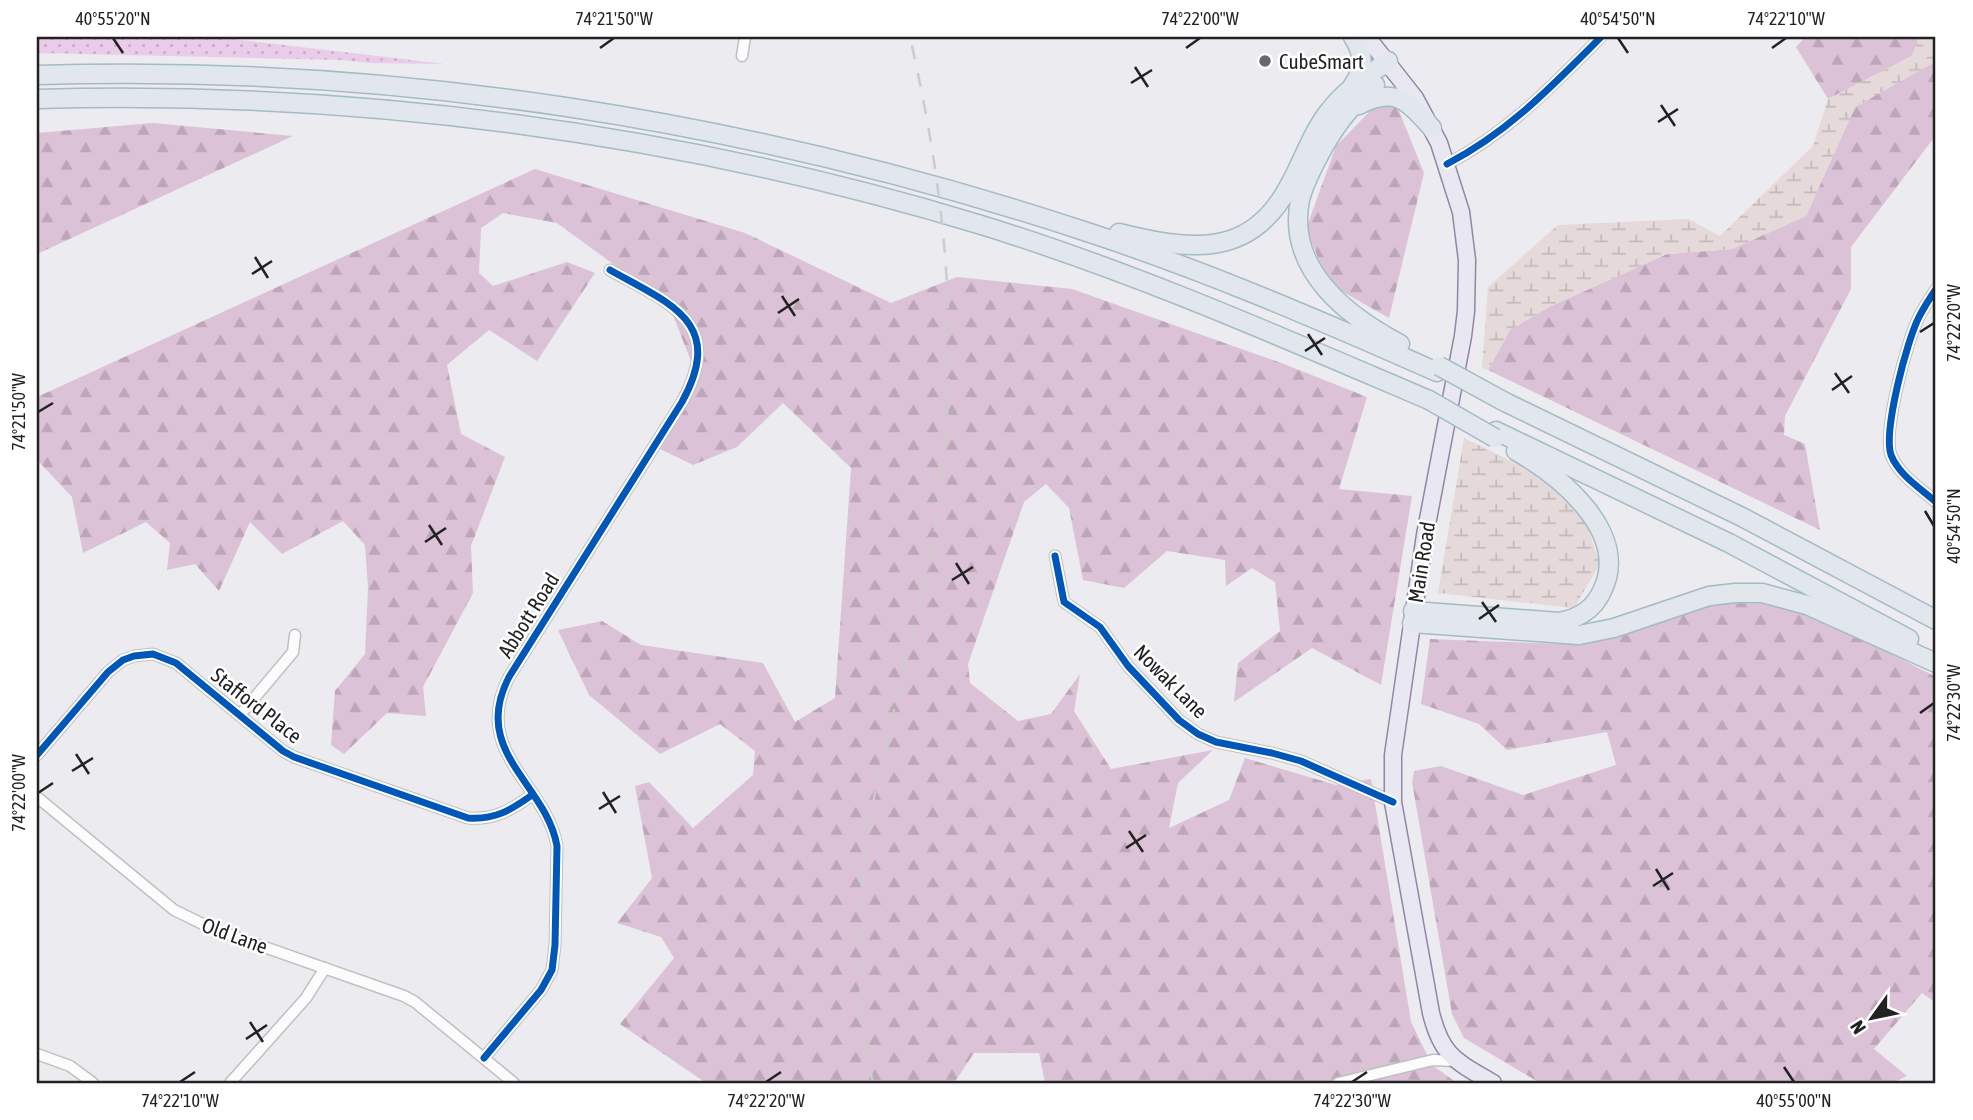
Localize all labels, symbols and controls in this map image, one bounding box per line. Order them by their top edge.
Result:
text: 40°55'20"N [75,8,151,29]
text: 74°21'50"W [575,8,653,29]
text: 74°22'00"W [1161,8,1239,29]
text: 40°54'50"N [1580,8,1656,29]
text: 74°22'10"W [1747,8,1825,29]
place label: CubeSmart [1279,49,1364,73]
marker: CubeSmart [1257,53,1273,69]
text: 74°22'20"W [1943,284,1964,362]
text: 74°21'50"W [8,373,29,451]
text: 40°54'50"N [1943,488,1964,564]
street label: Main Road [1403,520,1439,604]
street label: Abbott Road [493,568,563,662]
street label: Nowak Lane [1129,639,1213,723]
street label: Stafford Place [207,662,307,748]
text: 74°22'30"W [1943,664,1964,742]
text: 74°22'00"W [8,754,29,832]
street label: Old Lane [199,912,271,958]
north arrow [1836,984,1906,1054]
text: N [1845,1017,1870,1038]
text: 74°22'10"W [141,1090,219,1111]
text: 74°22'20"W [727,1090,805,1111]
text: 74°22'30"W [1313,1090,1391,1111]
text: 40°55'00"N [1756,1090,1832,1111]

